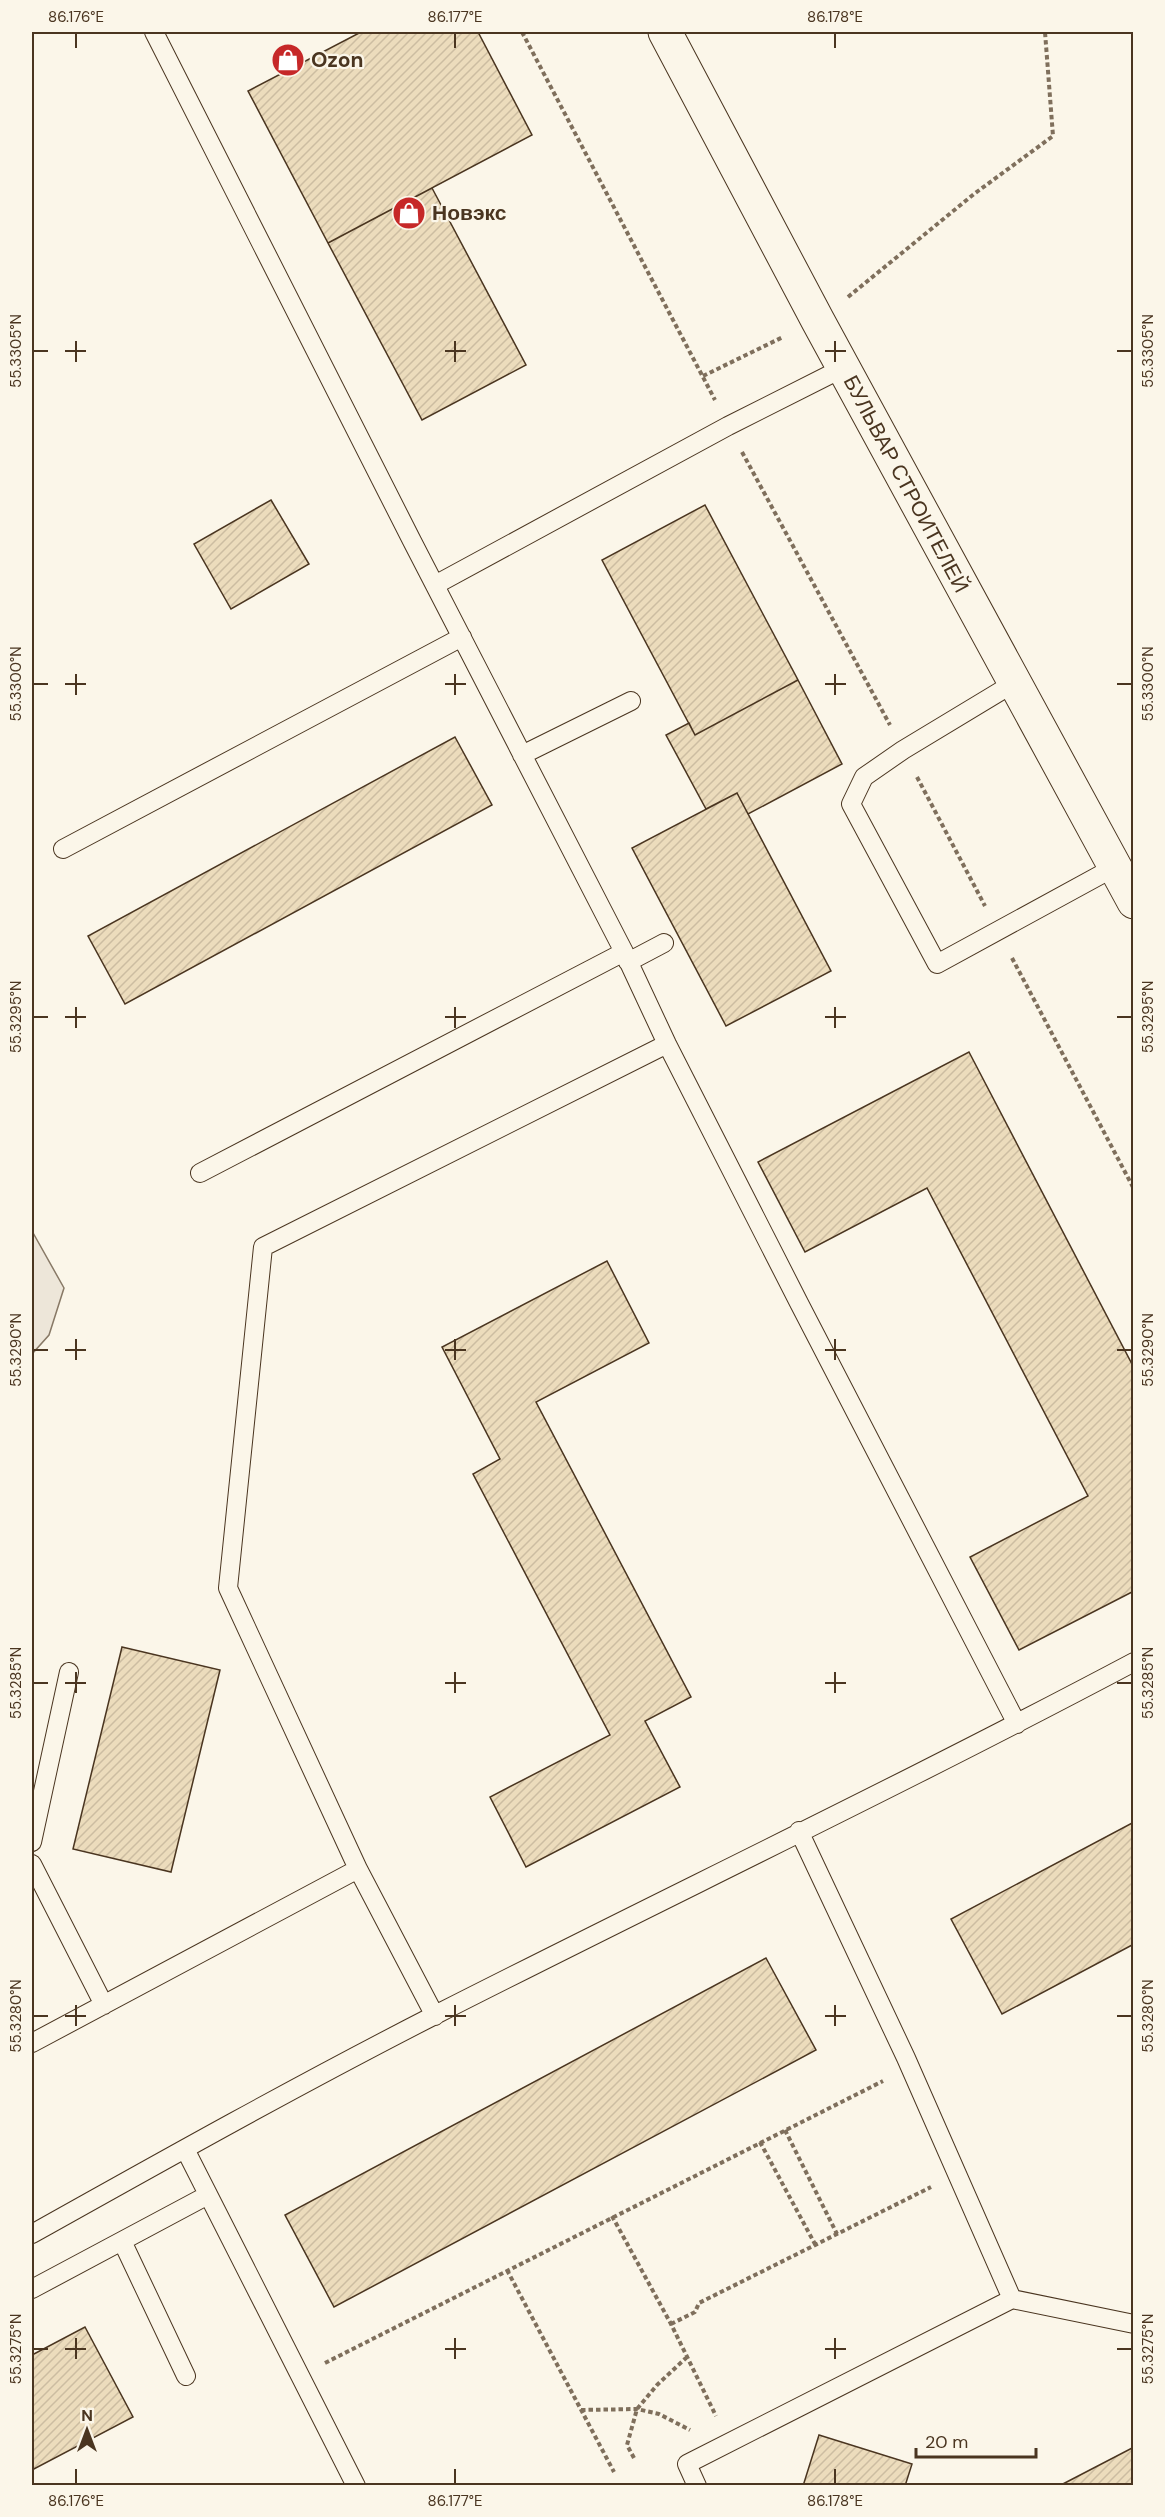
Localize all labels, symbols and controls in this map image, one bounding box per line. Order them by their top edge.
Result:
text: 86.176°E [48,7,104,27]
text: 86.177°E [428,7,482,27]
text: 86.178°E [807,7,863,27]
shop icon: Ozon [270,42,306,78]
place label: Ozon [311,46,364,74]
shop icon: Новэкс [391,195,427,231]
place label: Новэкс [432,199,507,227]
text: 55.3305°N [6,314,26,388]
text: 55.3305°N [1138,314,1158,388]
street label: БУЛЬВАР СТРОИТЕЛЕЙ [837,370,975,598]
text: 55.3300°N [6,646,26,722]
text: 55.3300°N [1138,646,1158,722]
text: 55.3295°N [6,981,26,1053]
text: 55.3295°N [1138,981,1158,1053]
text: 55.3290°N [6,1313,26,1387]
text: 55.3290°N [1138,1313,1158,1387]
text: 55.3285°N [6,1647,26,1719]
text: 55.3285°N [1138,1647,1158,1719]
text: 55.3280°N [6,1979,26,2053]
text: 55.3280°N [1138,1979,1158,2053]
text: 55.3275°N [6,2314,26,2384]
text: 55.3275°N [1138,2314,1158,2384]
north arrow [57,2400,117,2460]
text: N [81,2405,93,2426]
scale bar [916,2421,1036,2459]
text: 20 m [925,2430,968,2454]
text: 86.176°E [48,2491,104,2511]
text: 86.177°E [428,2491,482,2511]
text: 86.178°E [807,2491,863,2511]

